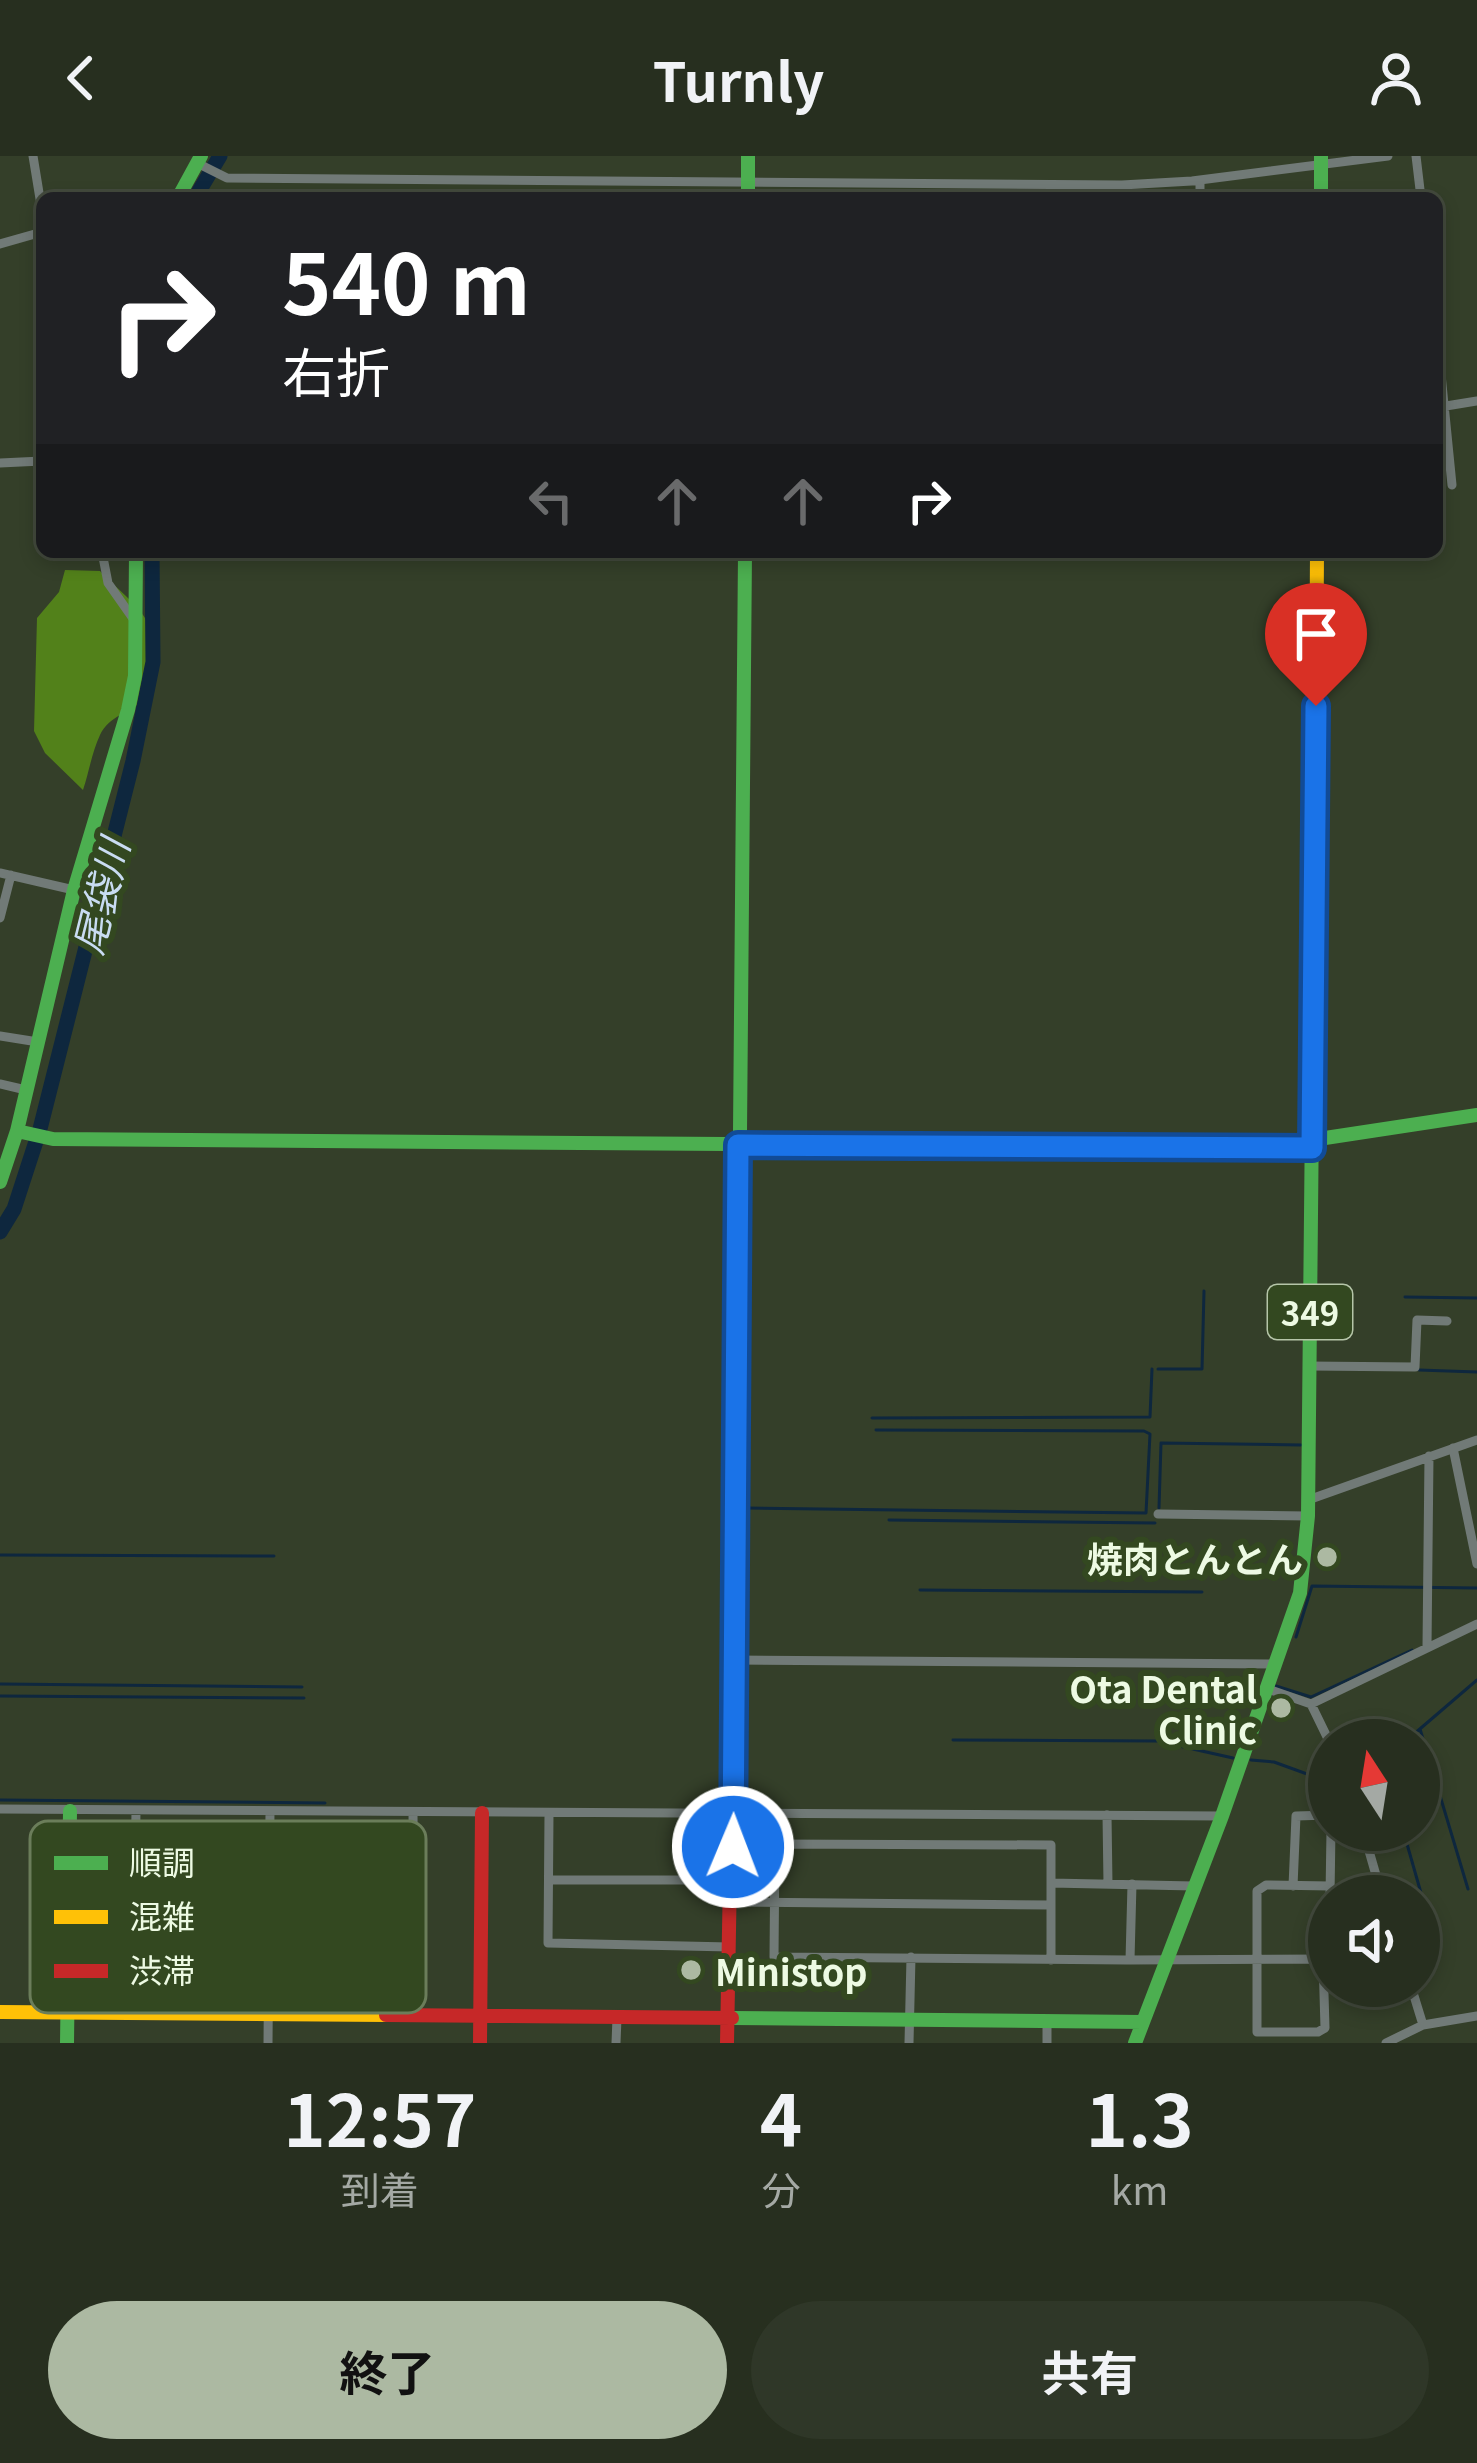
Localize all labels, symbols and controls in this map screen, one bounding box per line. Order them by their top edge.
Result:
text: Turnly [653,39,824,118]
icon: back [48,45,114,111]
icon: person [1363,45,1429,111]
text: 540 m [282,218,531,339]
icon: right [84,240,240,396]
text: 右折 [282,330,390,409]
icon: left [518,468,584,534]
icon: ahead [644,468,710,534]
icon: ahead [770,468,836,534]
icon: right [896,468,962,534]
pin [1265,583,1367,706]
icon: arrive [1283,601,1349,667]
water label: 尾袋川 [58,829,141,960]
road number: 349 [1268,1285,1352,1339]
place label: 焼肉とんとん [1087,1531,1303,1583]
marker: 焼肉とんとん [1314,1544,1340,1570]
place label: Ota Dental Clinic [1069,1661,1257,1754]
marker: Ota Dental Clinic [1268,1695,1294,1721]
north arrow [1308,1719,1440,1851]
map controls [1308,1719,1440,2007]
position arrow [670,1784,796,1910]
legend [30,1821,426,2013]
text: 順調 [129,1837,195,1885]
button: sound [1308,1875,1440,2007]
text: 混雑 [129,1891,195,1939]
place label: Ministop [715,1944,867,1996]
text: 渋滞 [129,1945,195,1993]
marker: Ministop [678,1957,704,1983]
text: 12:57 [283,2063,477,2168]
text: 4 [760,2063,802,2168]
text: 1.3 [1085,2063,1194,2168]
text: 到着 [341,2160,419,2216]
text: 分 [761,2160,800,2216]
text: km [1111,2160,1168,2216]
button: 終了 [48,2301,727,2439]
button: 共有 [751,2301,1429,2439]

